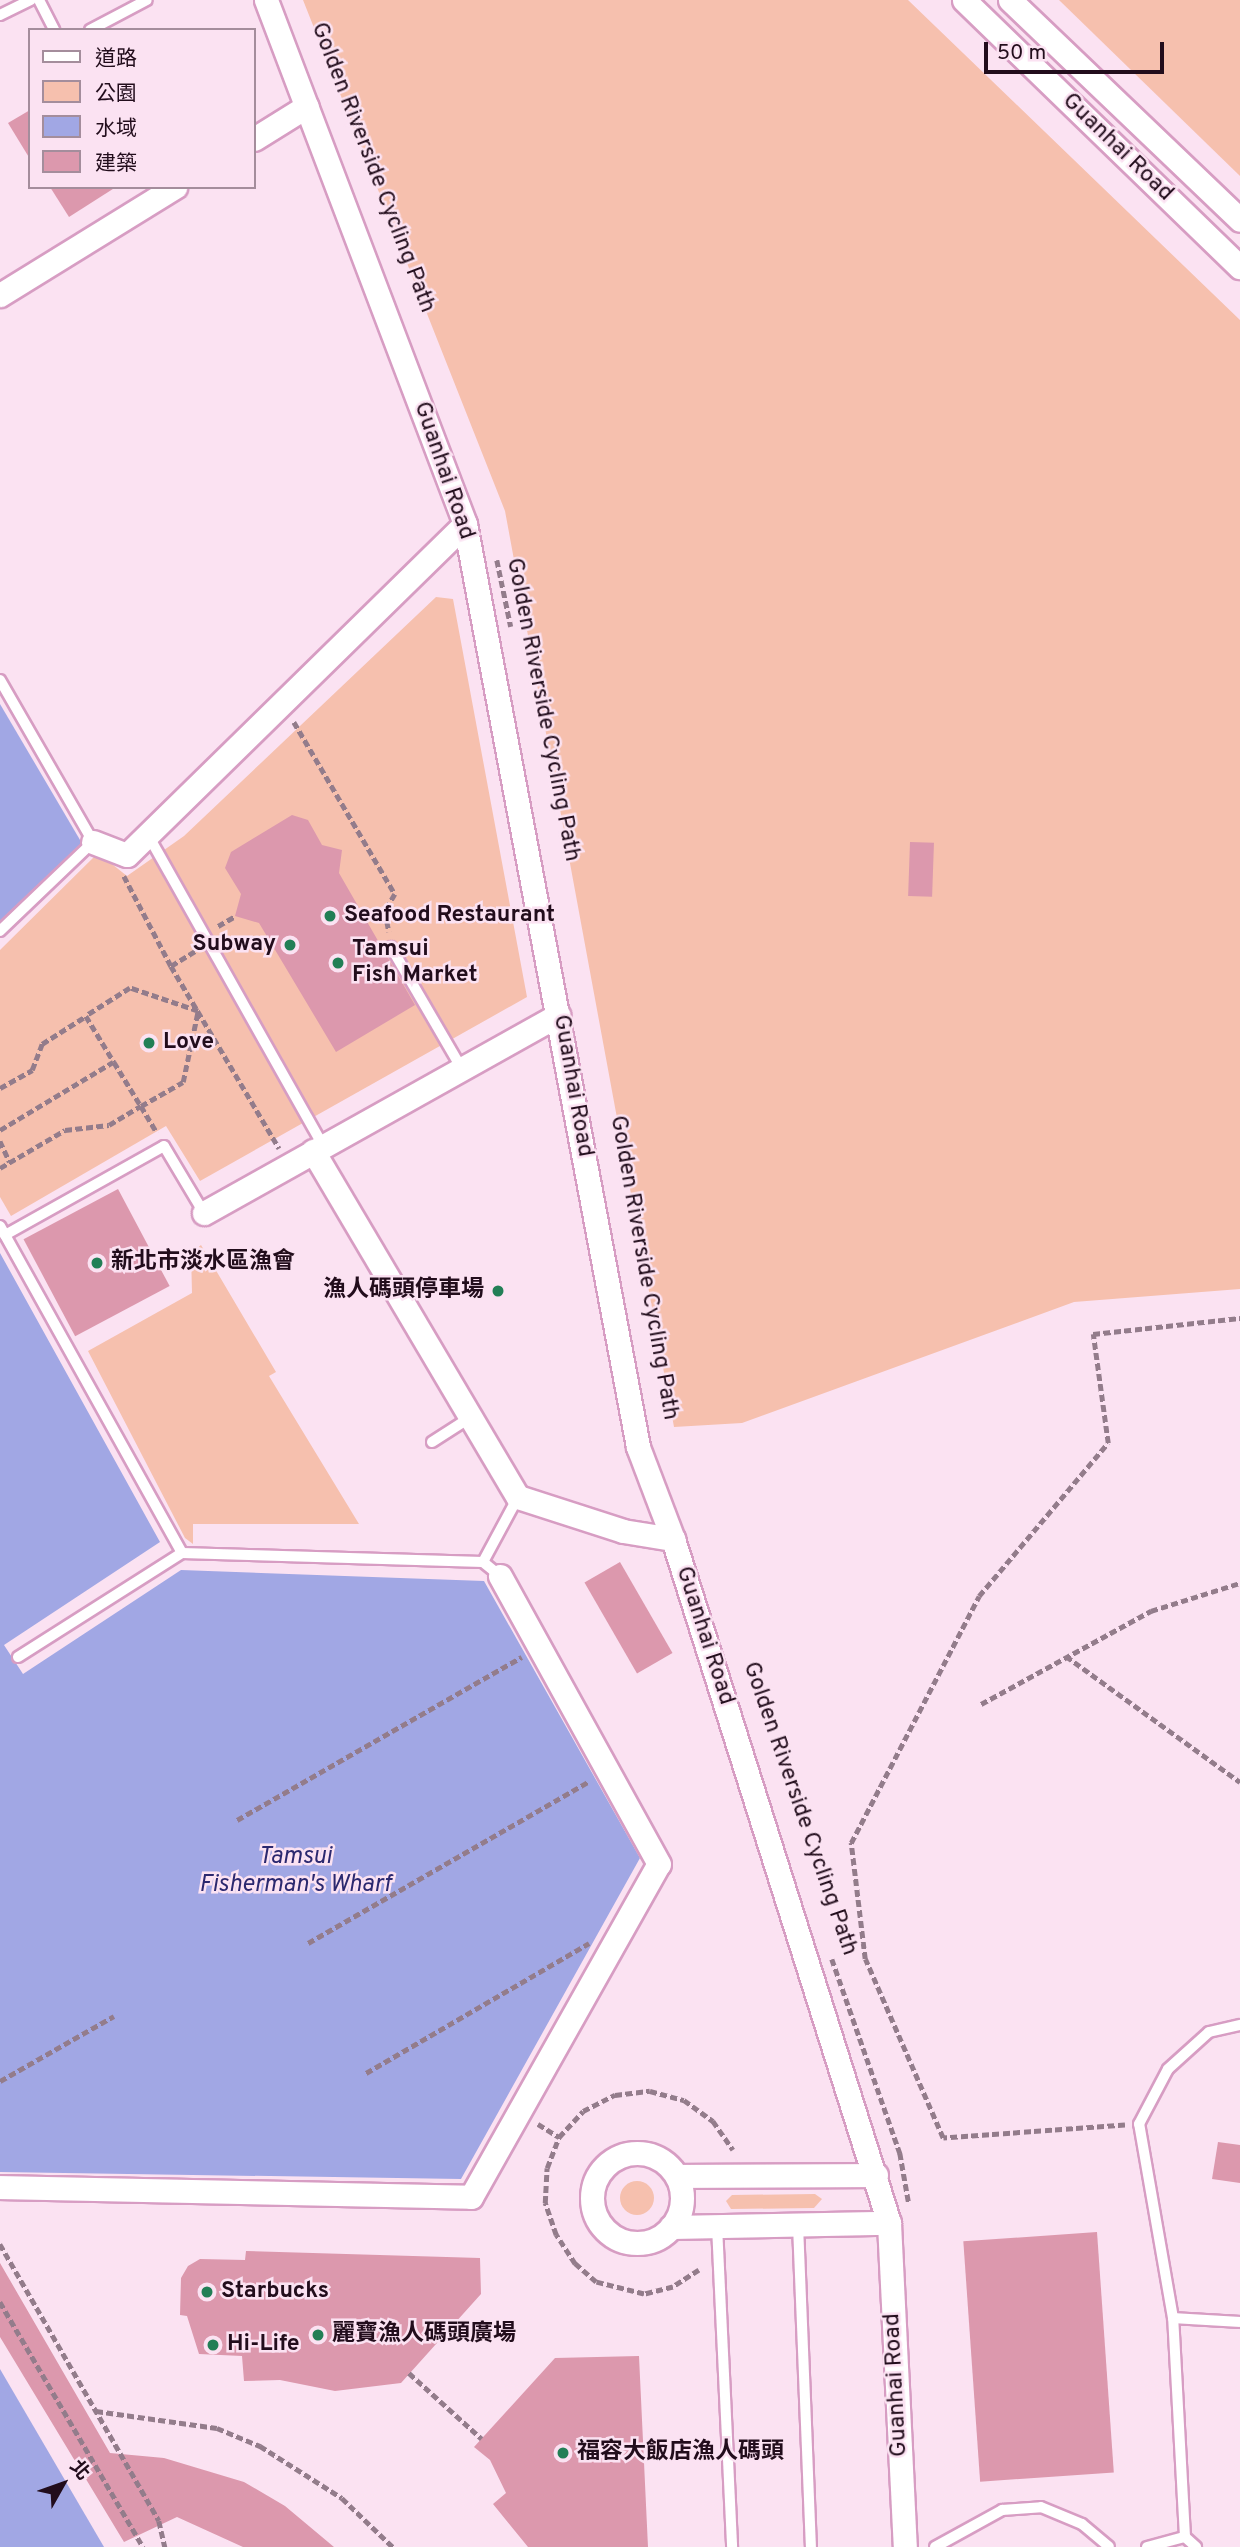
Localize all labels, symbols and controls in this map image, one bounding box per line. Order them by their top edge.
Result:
street label: Golden Riverside Cycling Path [304,19,440,317]
legend [28,28,256,189]
scale bar [988,28,1168,72]
text: 50 m [997,40,1046,67]
text: 道路 [95,46,137,73]
text: 公園 [95,81,137,108]
street label: Guanhai Road [1056,88,1178,208]
text: 水域 [95,116,137,143]
text: 建築 [95,151,137,178]
street label: Guanhai Road [407,398,479,544]
street label: Golden Riverside Cycling Path [499,556,585,864]
place label: Seafood Restaurant [344,902,555,930]
marker: Seafood Restaurant [322,908,338,924]
place label: Subway [193,931,276,959]
place label: Tamsui Fish Market [352,936,478,990]
marker: Subway [282,937,298,953]
marker: Tamsui Fish Market [330,955,346,971]
street label: Guanhai Road [546,1013,598,1159]
place label: Love [163,1029,214,1057]
marker: Love [141,1035,157,1051]
street label: Golden Riverside Cycling Path [603,1114,683,1422]
place label: 新北市淡水區漁會 [111,1249,295,1277]
marker: 新北市淡水區漁會 [89,1255,105,1271]
place label: 漁人碼頭停車場 [323,1277,484,1305]
marker: 漁人碼頭停車場 [490,1283,506,1299]
street label: Guanhai Road [669,1563,739,1709]
street label: Golden Riverside Cycling Path [736,1659,862,1959]
water label: Tamsui Fisherman's Wharf [199,1844,391,1900]
place label: Starbucks [221,2278,329,2306]
marker: Starbucks [199,2284,215,2300]
street label: Guanhai Road [879,2312,915,2458]
place label: 麗寶漁人碼頭廣場 [332,2321,516,2349]
marker: 麗寶漁人碼頭廣場 [310,2327,326,2343]
place label: Hi-Life [227,2331,300,2359]
marker: Hi-Life [205,2337,221,2353]
place label: 福容大飯店漁人碼頭 [577,2439,784,2467]
marker: 福容大飯店漁人碼頭 [555,2445,571,2461]
north arrow [28,2449,98,2519]
text: 北 [64,2455,94,2485]

